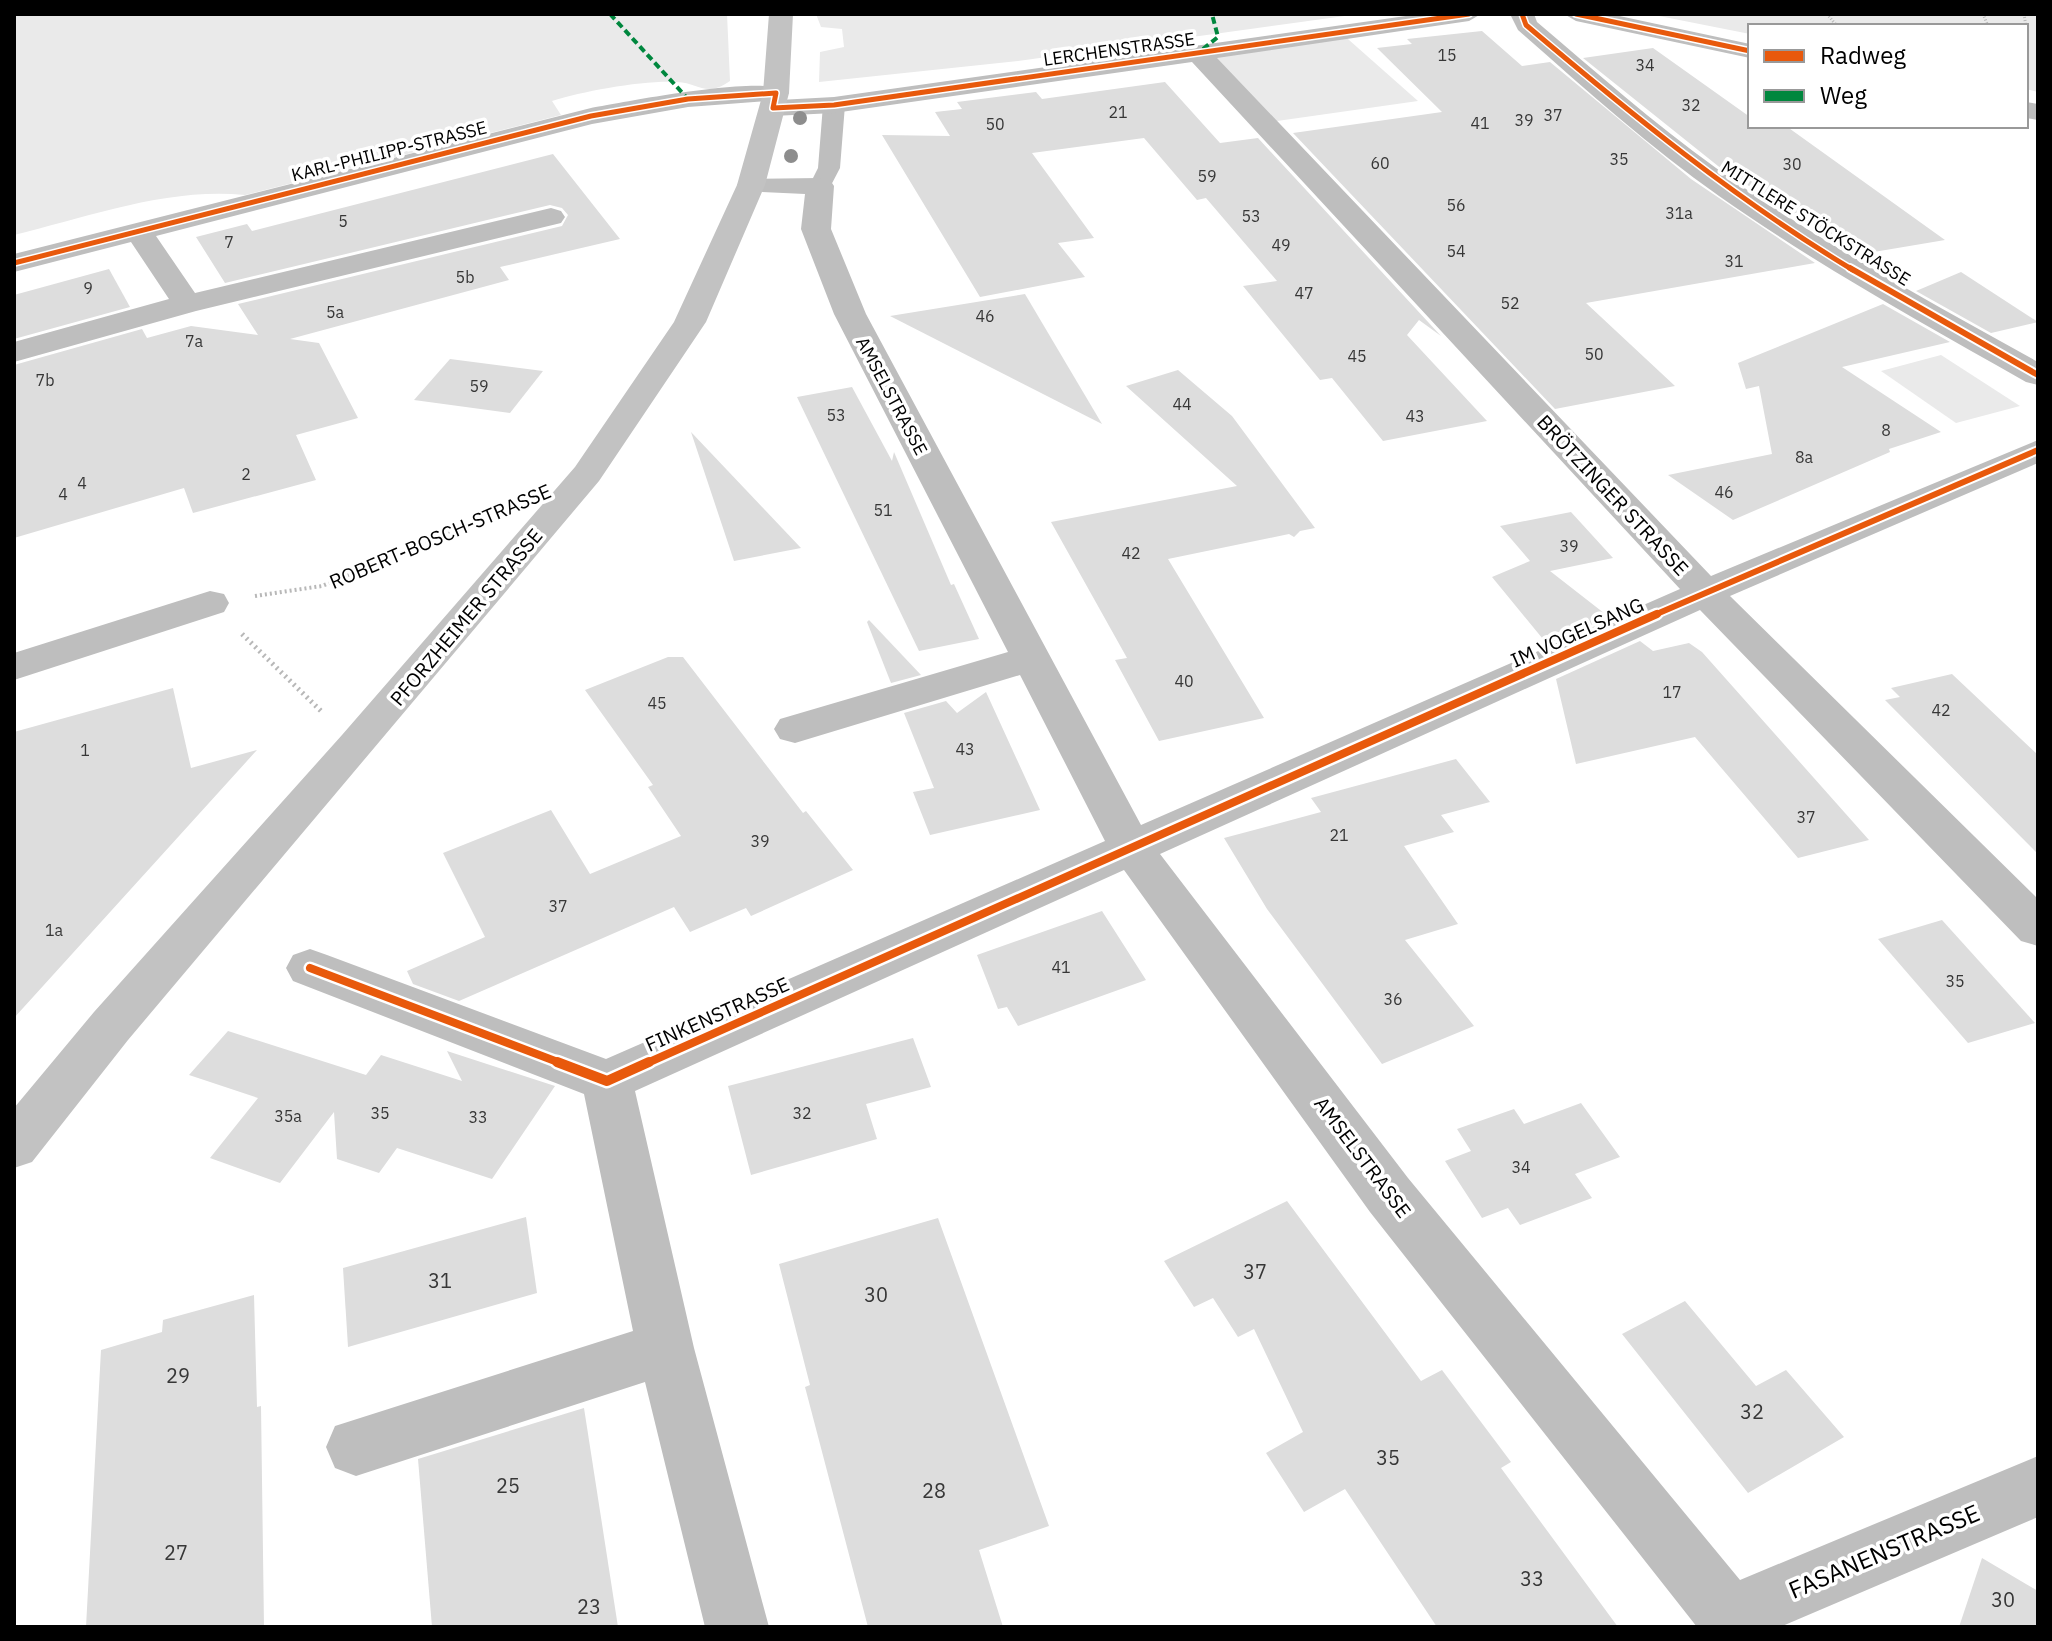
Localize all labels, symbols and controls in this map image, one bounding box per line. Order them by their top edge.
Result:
legend [1748,24,2028,128]
street label: LERCHENSTRASSE [1042,27,1196,71]
text: Radweg [1820,39,1906,71]
house number: 15 [1437,45,1457,65]
house number: 34 [1635,55,1655,75]
text: Weg [1820,79,1867,111]
house number: 32 [1681,95,1701,115]
house number: 21 [1108,102,1128,122]
house number: 37 [1543,105,1563,125]
house number: 39 [1514,110,1534,130]
house number: 41 [1470,113,1490,133]
house number: 50 [985,114,1005,134]
street label: KARL-PHILIPP-STRASSE [289,116,489,186]
house number: 35 [1609,149,1629,169]
house number: 60 [1370,153,1390,173]
house number: 30 [1782,154,1802,174]
street label: MITTLERE STÖCKSTRASSE [1717,155,1915,291]
house number: 59 [1197,166,1217,186]
house number: 56 [1446,195,1466,215]
house number: 31a [1665,203,1693,223]
house number: 53 [1241,206,1261,226]
house number: 5 [338,211,348,231]
house number: 7 [224,232,234,252]
house number: 49 [1271,235,1291,255]
house number: 54 [1446,241,1466,261]
house number: 31 [1724,251,1744,271]
house number: 5b [456,267,474,287]
house number: 9 [83,278,93,298]
house number: 47 [1294,283,1314,303]
house number: 52 [1500,293,1520,313]
house number: 5a [326,302,345,322]
house number: 46 [975,306,995,326]
house number: 7a [185,331,204,351]
street label: AMSELSTRASSE [851,333,933,459]
house number: 50 [1584,344,1604,364]
house number: 45 [1347,346,1367,366]
house number: 7b [36,370,54,390]
house number: 59 [469,376,489,396]
house number: 44 [1172,394,1192,414]
house number: 53 [826,405,846,425]
house number: 43 [1405,406,1425,426]
street label: BRÖTZINGER STRASSE [1531,409,1695,581]
house number: 8 [1881,420,1891,440]
house number: 8a [1795,447,1814,467]
house number: 2 [241,464,251,484]
house number: 4 [77,473,87,493]
street label: ROBERT-BOSCH-STRASSE [325,477,555,595]
house number: 46 [1714,482,1734,502]
house number: 4 [58,484,68,504]
house number: 51 [873,500,893,520]
street label: PFORZHEIMER STRASSE [384,523,548,711]
house number: 39 [1559,536,1579,556]
house number: 42 [1121,543,1141,563]
street label: IM VOGELSANG [1506,591,1648,673]
house number: 40 [1174,671,1194,691]
house number: 17 [1662,682,1682,702]
house number: 45 [647,693,667,713]
house number: 42 [1931,700,1951,720]
house number: 43 [955,739,975,759]
house number: 1 [80,740,90,760]
house number: 37 [1796,807,1816,827]
house number: 21 [1329,825,1349,845]
house number: 39 [750,831,770,851]
house number: 37 [548,896,568,916]
house number: 1a [45,920,64,940]
house number: 41 [1051,957,1071,977]
street label: FINKENSTRASSE [641,970,793,1058]
house number: 35 [1945,971,1965,991]
house number: 36 [1383,989,1403,1009]
street label: AMSELSTRASSE [1308,1091,1418,1223]
house number: 35 [370,1103,390,1123]
house number: 32 [792,1103,812,1123]
house number: 35a [274,1106,302,1126]
house number: 33 [468,1107,488,1127]
house number: 34 [1511,1157,1531,1177]
house number: 37 [1243,1258,1267,1285]
house number: 31 [428,1267,452,1294]
house number: 30 [864,1281,888,1308]
house number: 29 [166,1362,190,1389]
house number: 32 [1740,1398,1764,1425]
house number: 35 [1376,1444,1400,1471]
house number: 25 [496,1472,520,1499]
house number: 28 [922,1477,946,1504]
street label: FASANENSTRASSE [1784,1496,1984,1606]
house number: 27 [164,1539,188,1566]
house number: 33 [1520,1565,1544,1592]
house number: 30 [1991,1586,2015,1613]
house number: 23 [577,1593,601,1620]

